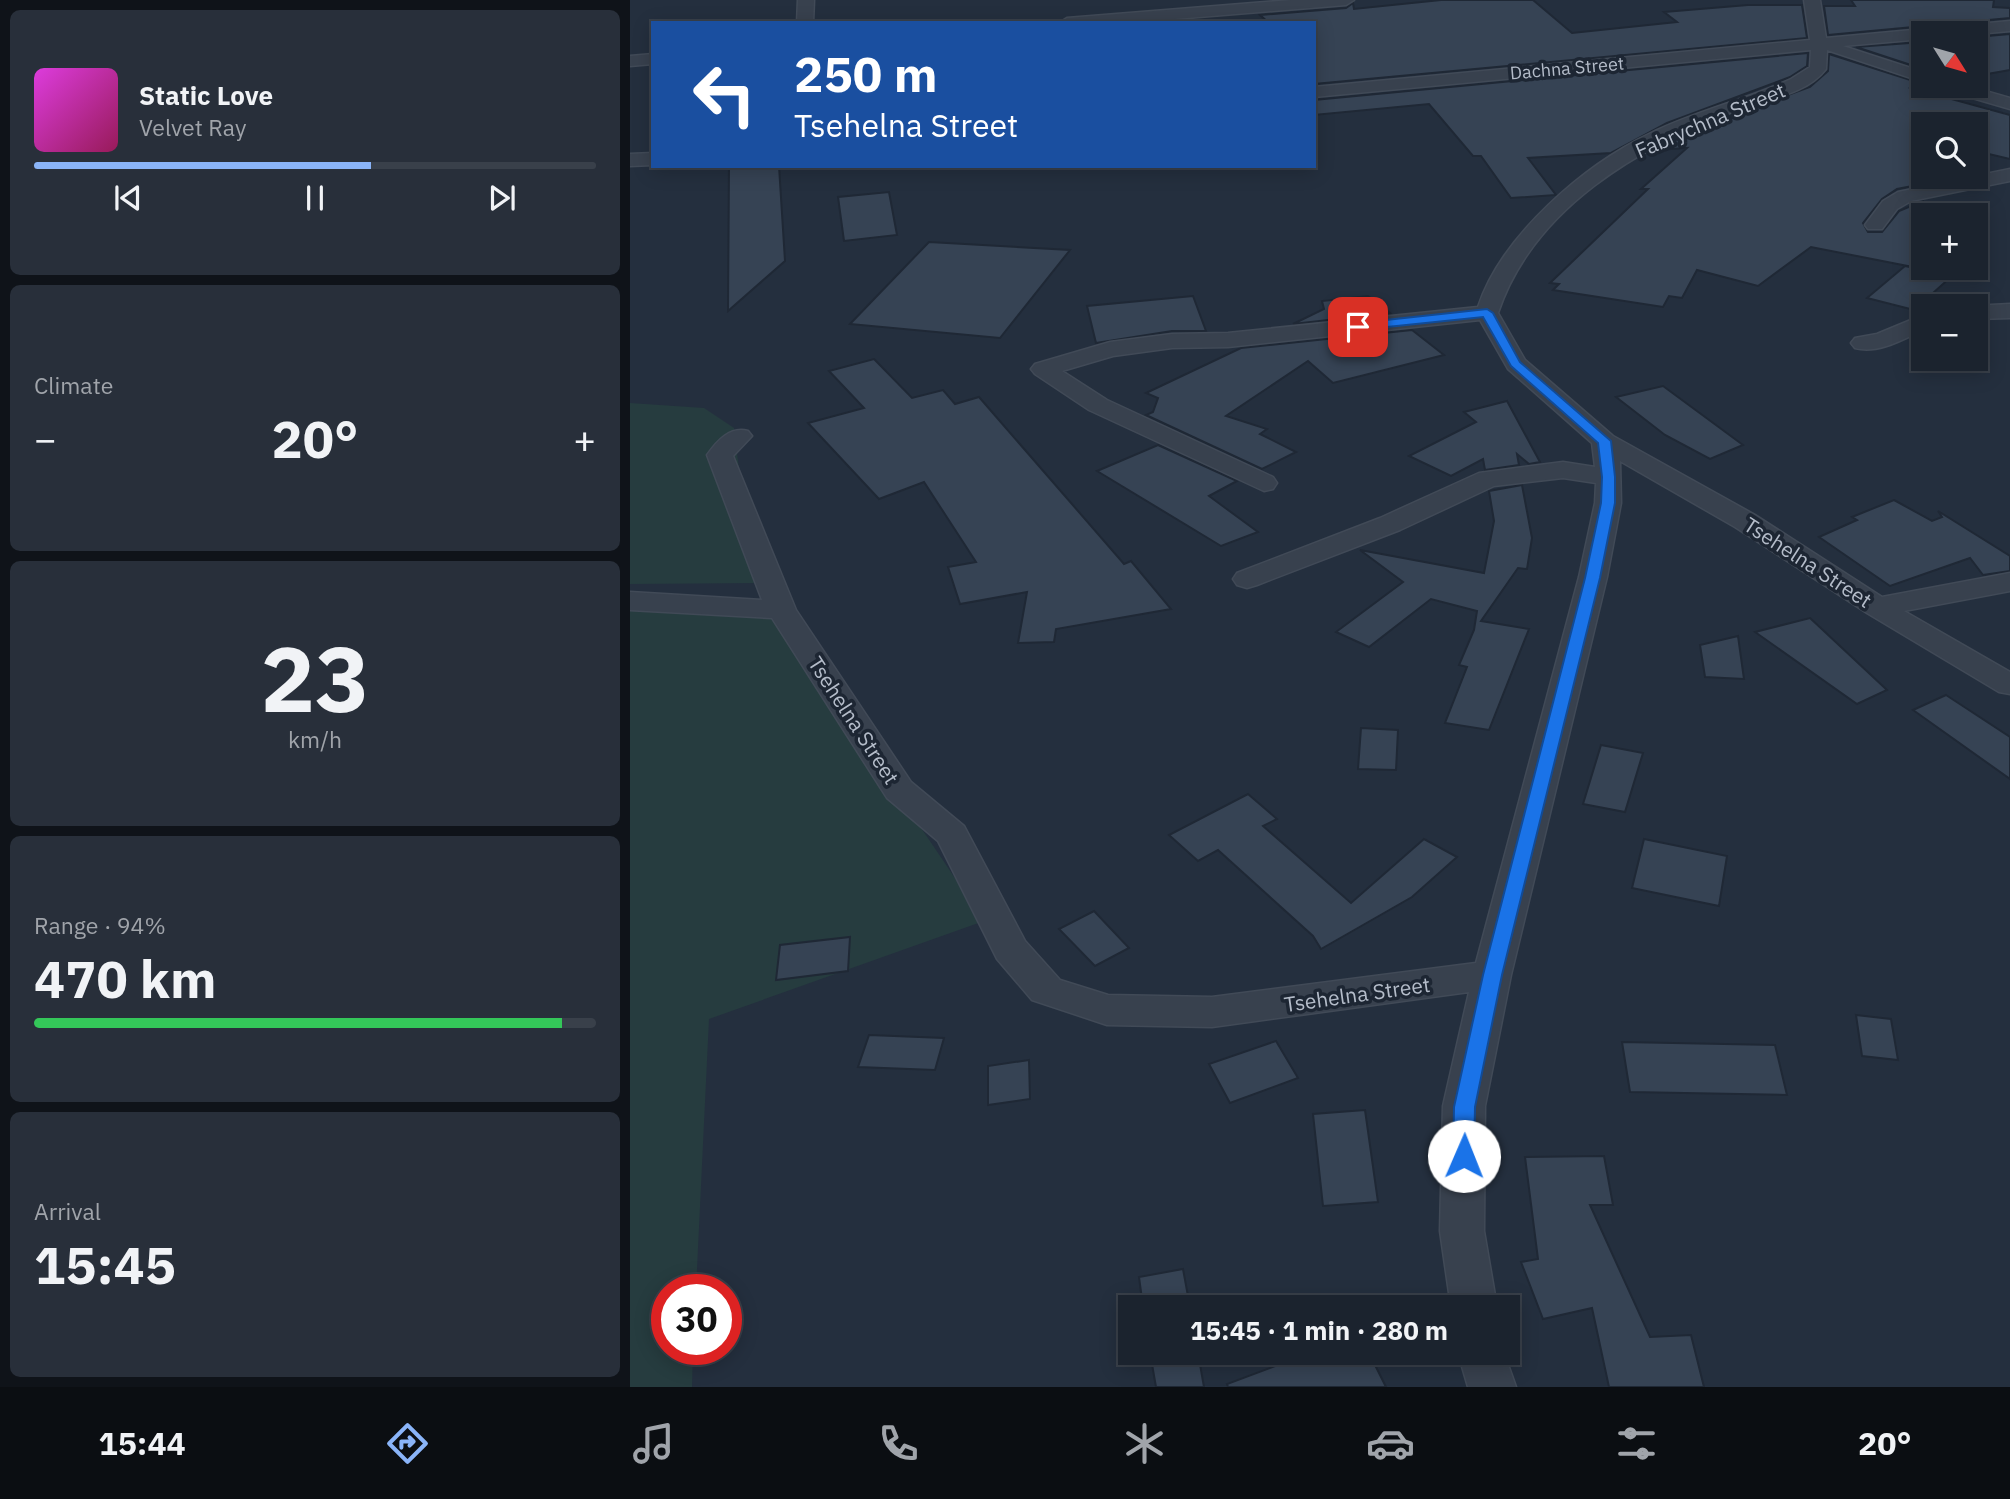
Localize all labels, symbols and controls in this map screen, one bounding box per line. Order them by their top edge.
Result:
north arrow [1911,21,1988,98]
map controls [1911,21,1988,371]
text: 250 m [794,42,938,105]
icon: left [679,49,770,140]
street label: Dachna Street [1509,52,1625,84]
street label: Fabrychna Street [1631,76,1789,164]
text: Static Love [139,78,273,112]
text: Tsehelna Street [794,104,1018,146]
text: Velvet Ray [139,112,246,142]
button: search [1911,112,1988,189]
icon: previous [109,179,147,217]
icon: pause [296,179,334,217]
icon: next [483,179,521,217]
button: + [1911,203,1988,280]
button: − [1911,294,1988,371]
pin [1328,297,1388,357]
icon: arrive [1339,308,1377,346]
text: Climate [34,370,113,400]
text: 20° [272,405,358,472]
text: − [34,414,57,463]
text: + [573,414,596,463]
street label: Tsehelna Street [1739,510,1877,614]
text: 23 [260,619,370,737]
street label: Tsehelna Street [802,651,906,789]
text: km/h [288,724,342,754]
text: Range · 94% [34,910,166,940]
text: 470 km [34,945,216,1012]
street label: Tsehelna Street [1282,970,1432,1018]
position arrow [1427,1119,1501,1193]
text: Arrival [34,1196,101,1226]
text: 15:45 [34,1231,176,1298]
speed limit sign: 30 [651,1274,742,1365]
text: 15:45 · 1 min · 280 m [1190,1313,1448,1347]
icon: directions [383,1419,432,1468]
icon: music [629,1419,678,1468]
icon: phone [874,1419,923,1468]
icon: climate [1120,1419,1169,1468]
icon: car [1366,1419,1415,1468]
icon: filters [1612,1419,1661,1468]
text: 15:44 [98,1422,186,1464]
text: 20° [1858,1422,1912,1464]

